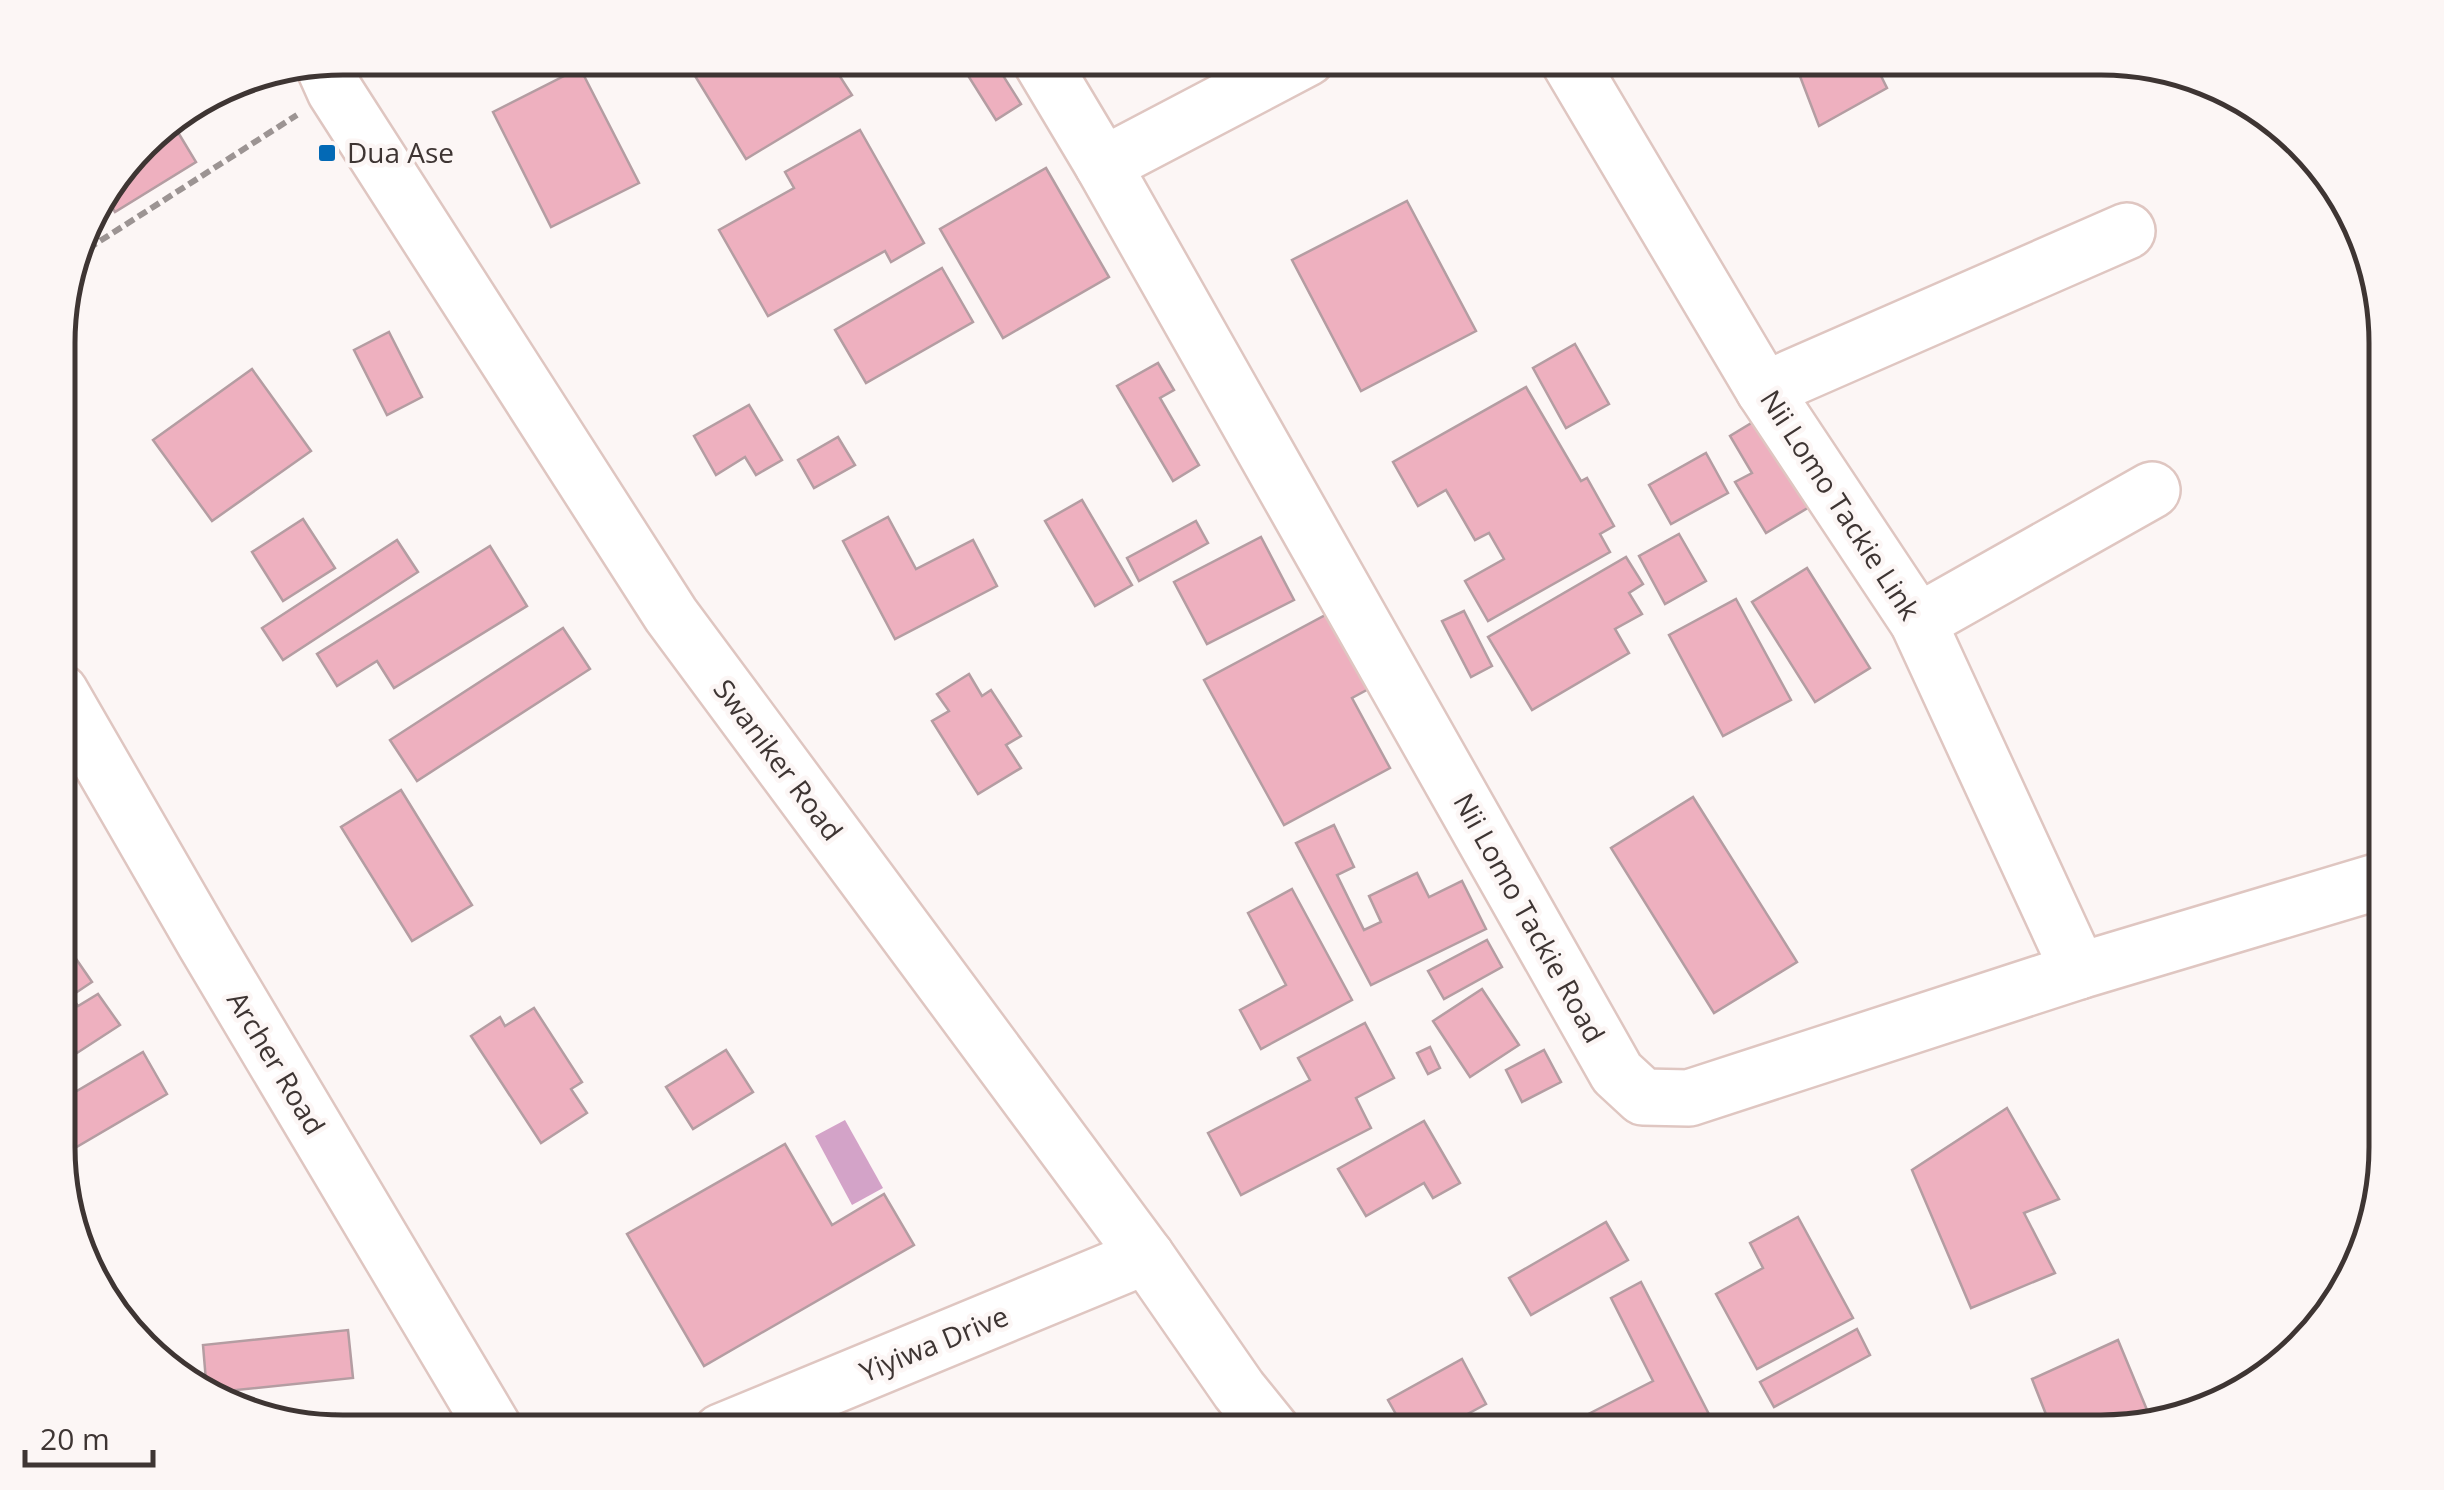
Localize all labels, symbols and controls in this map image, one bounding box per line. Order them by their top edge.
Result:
place label: Dua Ase [347,133,454,171]
marker: Dua Ase [316,142,338,164]
street label: Nii Lomo Tackie Link [1752,382,1930,627]
street label: Swaniker Road [706,671,852,848]
street label: Nii Lomo Tackie Road [1445,786,1614,1049]
street label: Archer Road [219,984,335,1141]
street label: Yiyiwa Drive [854,1296,1013,1390]
scale bar [25,1405,152,1467]
text: 20 m [40,1418,110,1459]

